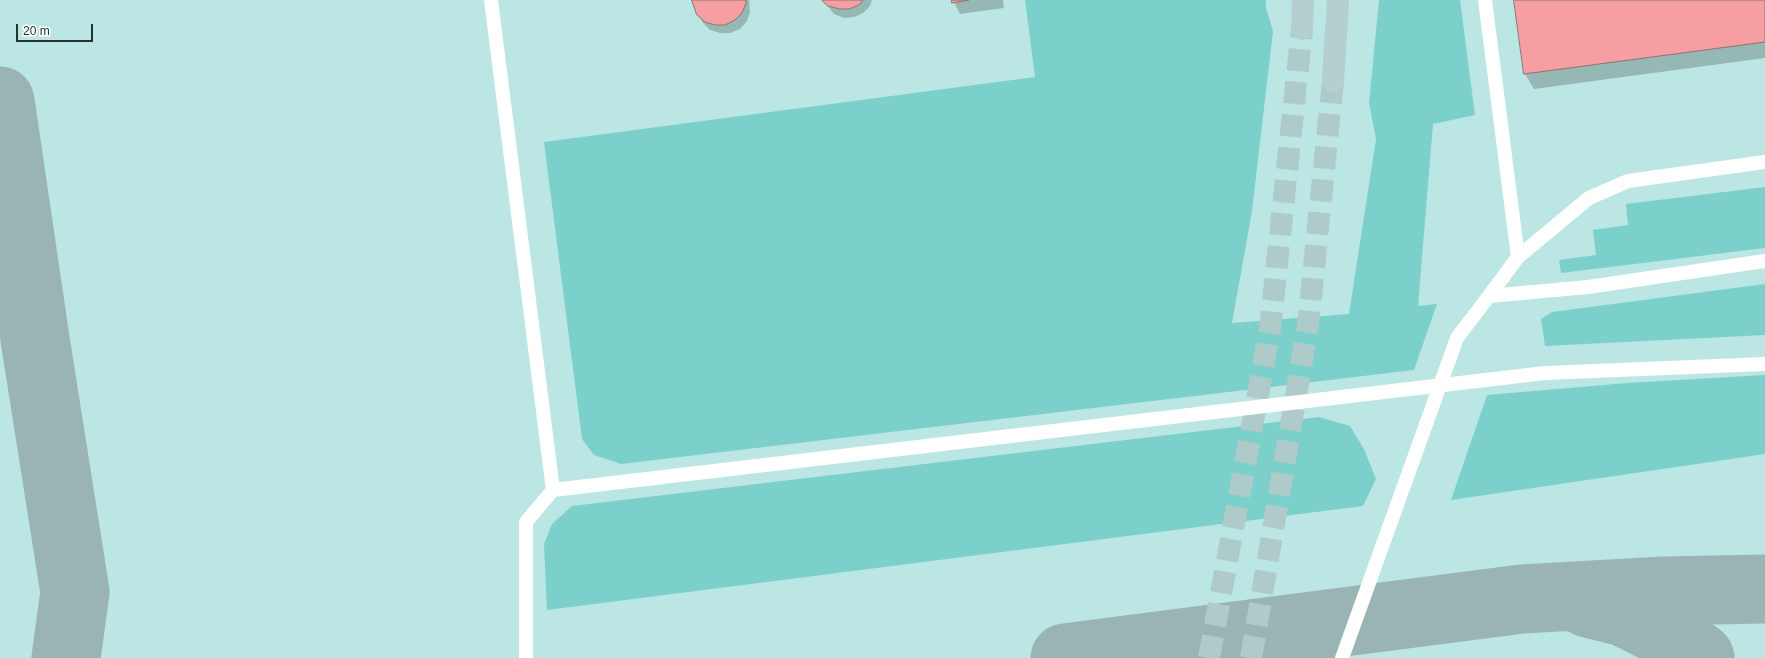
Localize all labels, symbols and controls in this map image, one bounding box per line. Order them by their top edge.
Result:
scale bar [18,16,95,42]
text: 20 m [23,24,50,38]

